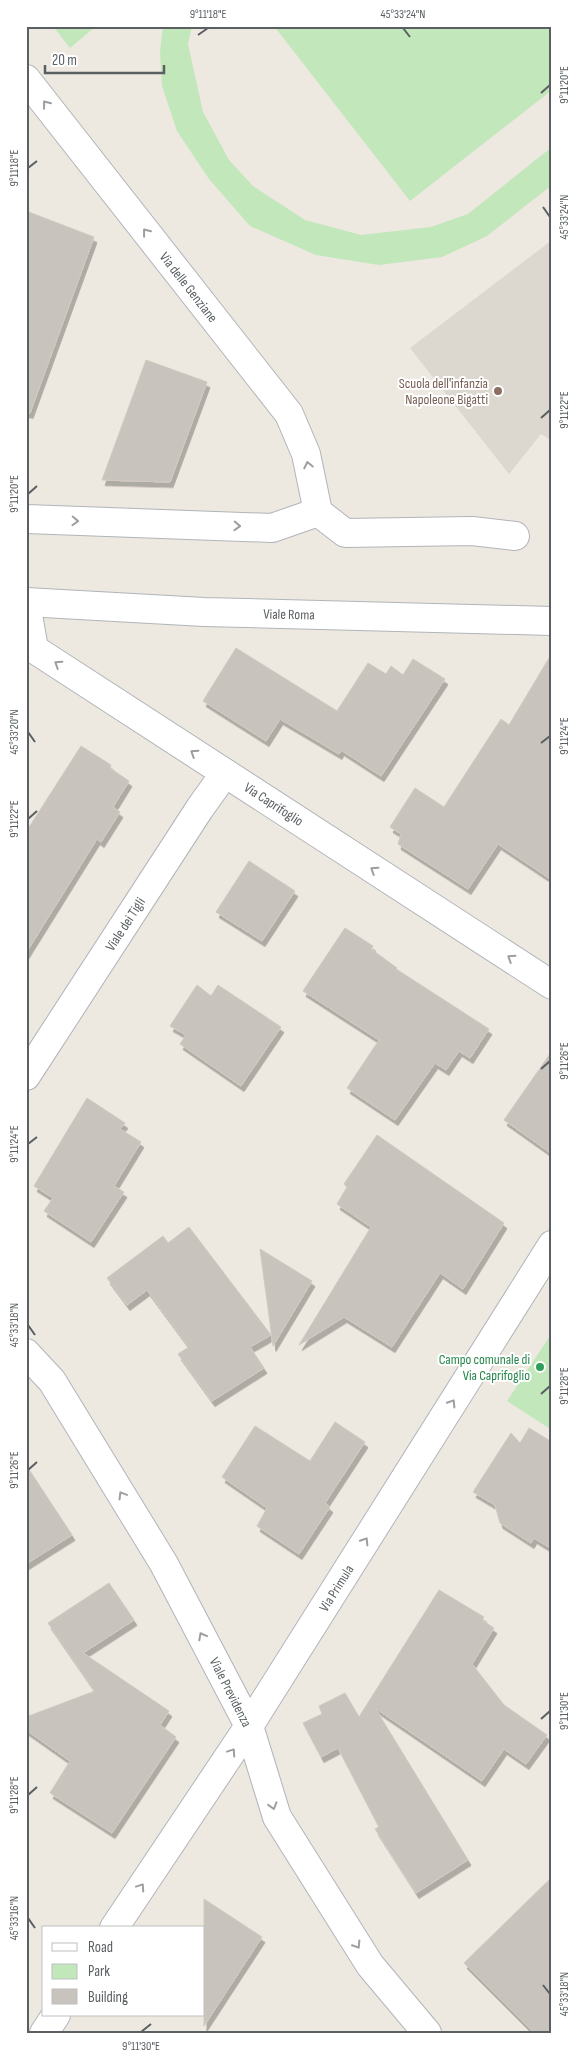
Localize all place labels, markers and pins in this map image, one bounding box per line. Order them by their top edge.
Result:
place label: Scuola dell'infanzia Napoleone Bigatti [399,375,488,408]
marker: Scuola dell'infanzia Napoleone Bigatti [492,385,504,397]
place label: Campo comunale di Via Caprifoglio [439,1351,530,1384]
marker: Campo comunale di Via Caprifoglio [534,1361,546,1373]

